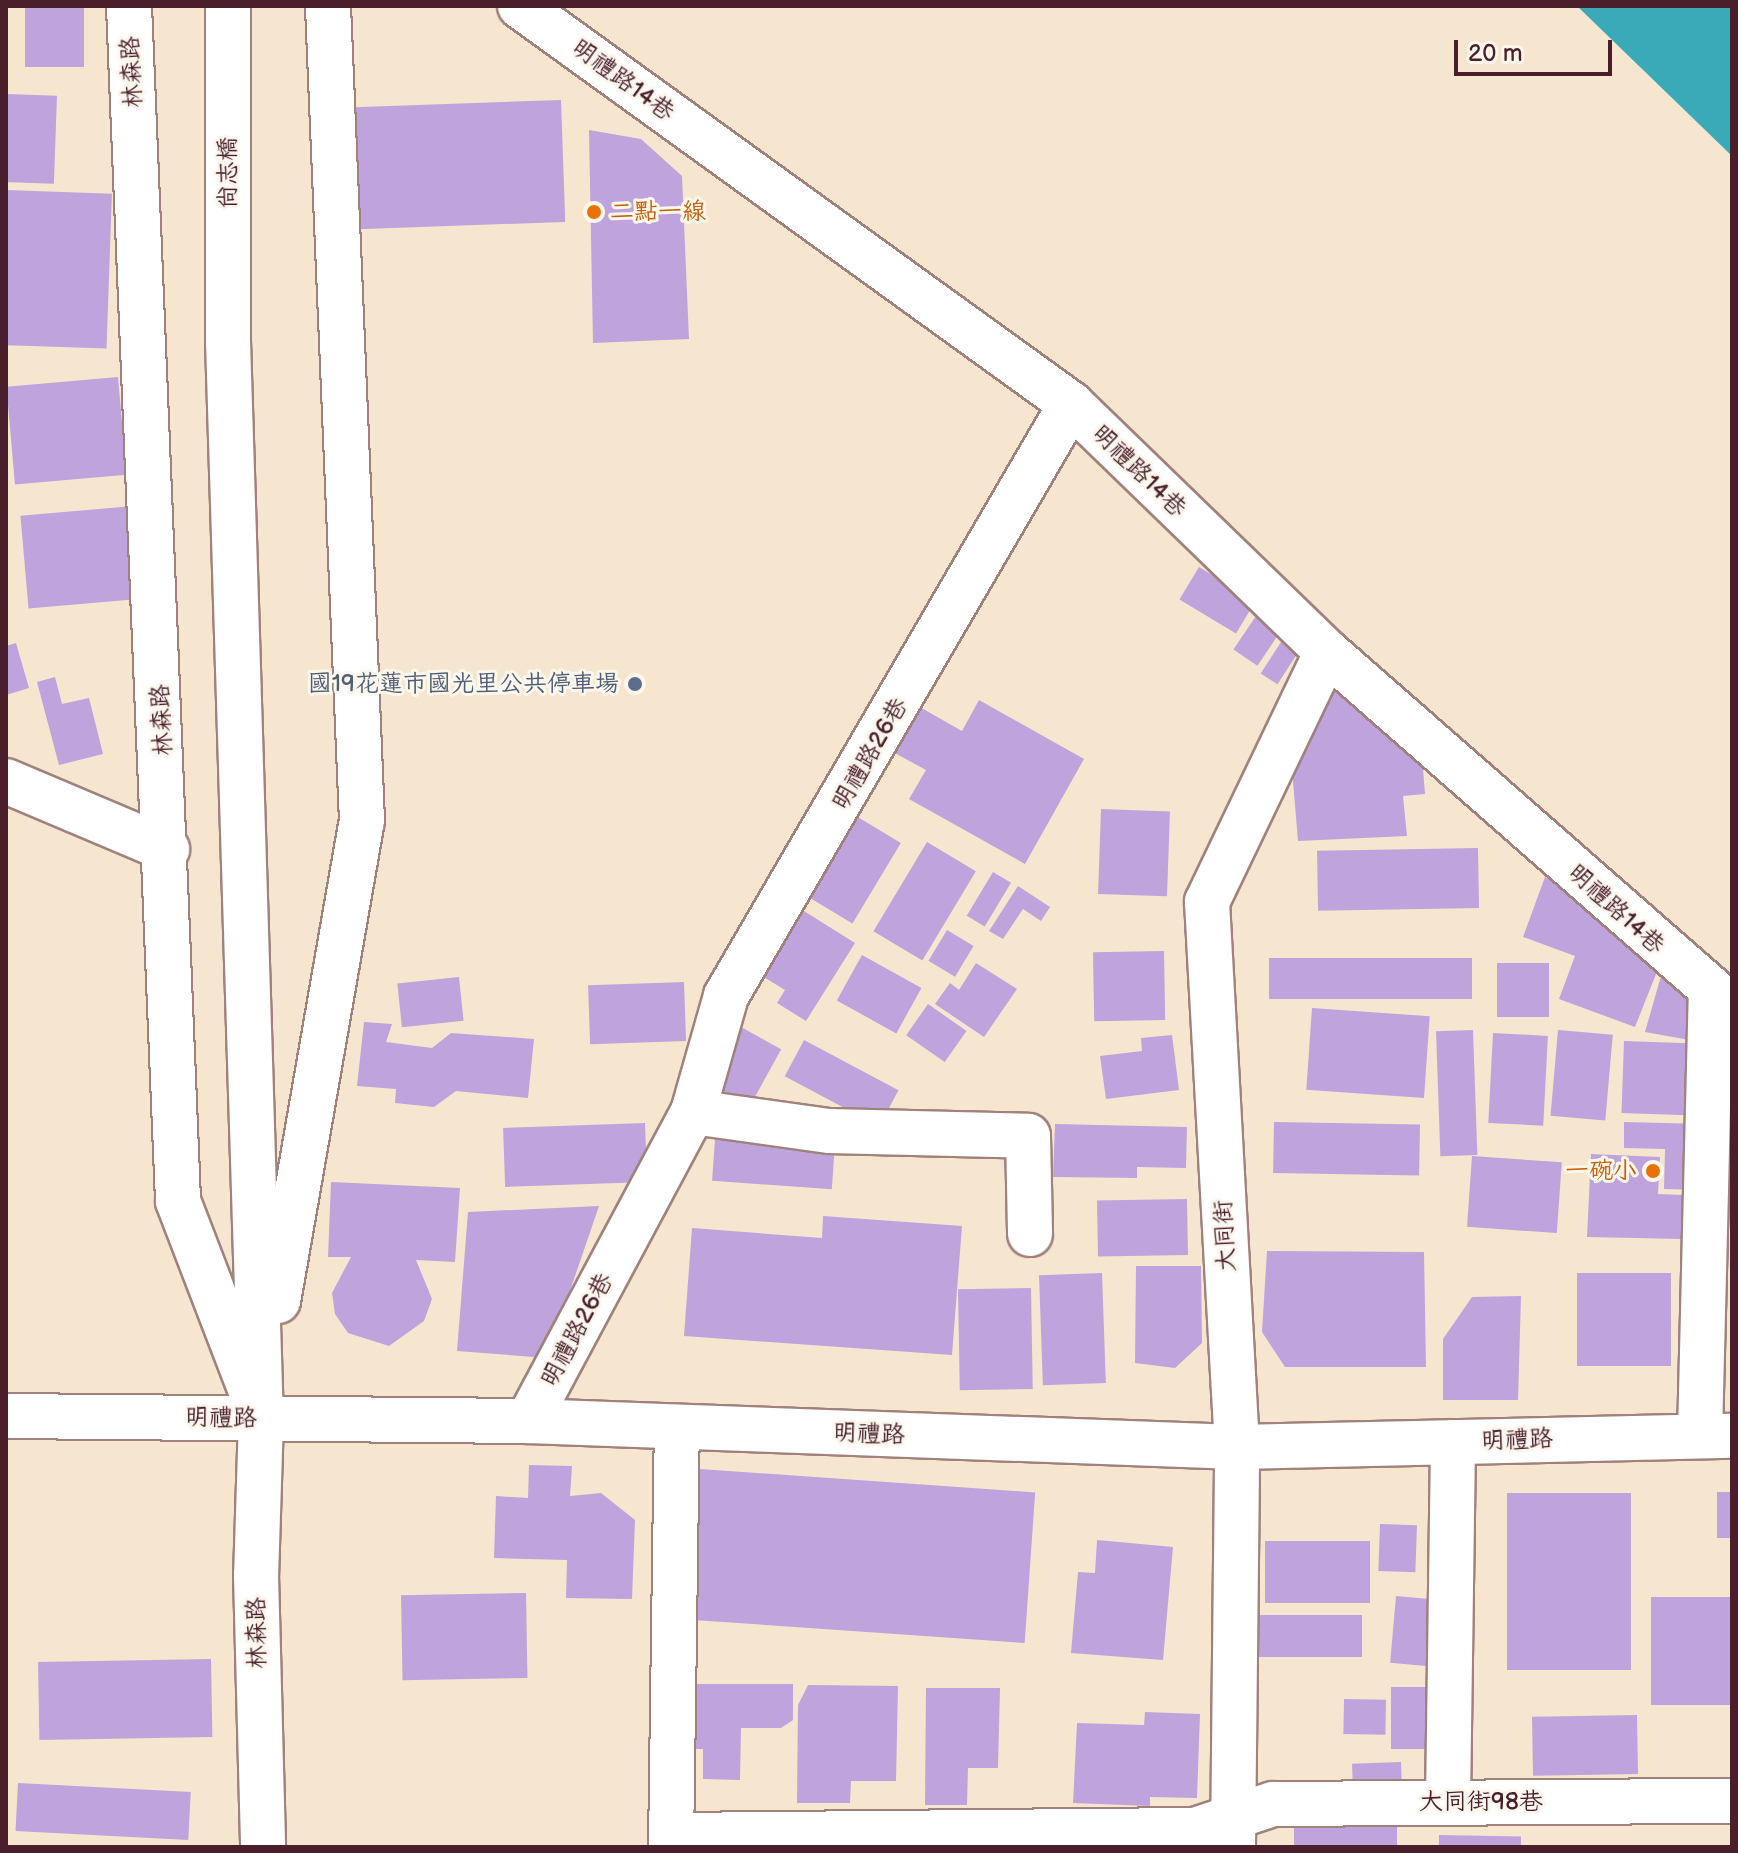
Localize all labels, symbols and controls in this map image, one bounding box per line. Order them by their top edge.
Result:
scale bar [1458,24,1616,74]
street label: 明禮路14巷 [566,33,680,127]
street label: 林森路 [116,35,148,109]
text: 20 m [1468,39,1523,68]
street label: 尚志橋 [214,137,242,209]
place label: 二點一線 [610,198,706,226]
marker: 二點一線 [585,203,603,221]
street label: 明禮路14巷 [1086,419,1192,523]
place label: 國19花蓮市國光里公共停車場 [308,670,619,698]
marker: 國19花蓮市國光里公共停車場 [626,675,644,693]
street label: 林森路 [146,683,178,757]
street label: 明禮路26巷 [826,693,914,815]
street label: 明禮路14巷 [1562,858,1670,960]
place label: 一碗小 [1565,1157,1637,1185]
marker: 一碗小 [1644,1162,1662,1180]
street label: 大同街 [1209,1199,1241,1273]
street label: 明禮路26巷 [535,1268,619,1392]
street label: 明禮路 [185,1403,257,1433]
street label: 明禮路 [833,1418,905,1450]
street label: 明禮路 [1481,1424,1553,1456]
street label: 林森路 [242,1597,272,1669]
street label: 大同街98巷 [1419,1788,1543,1816]

